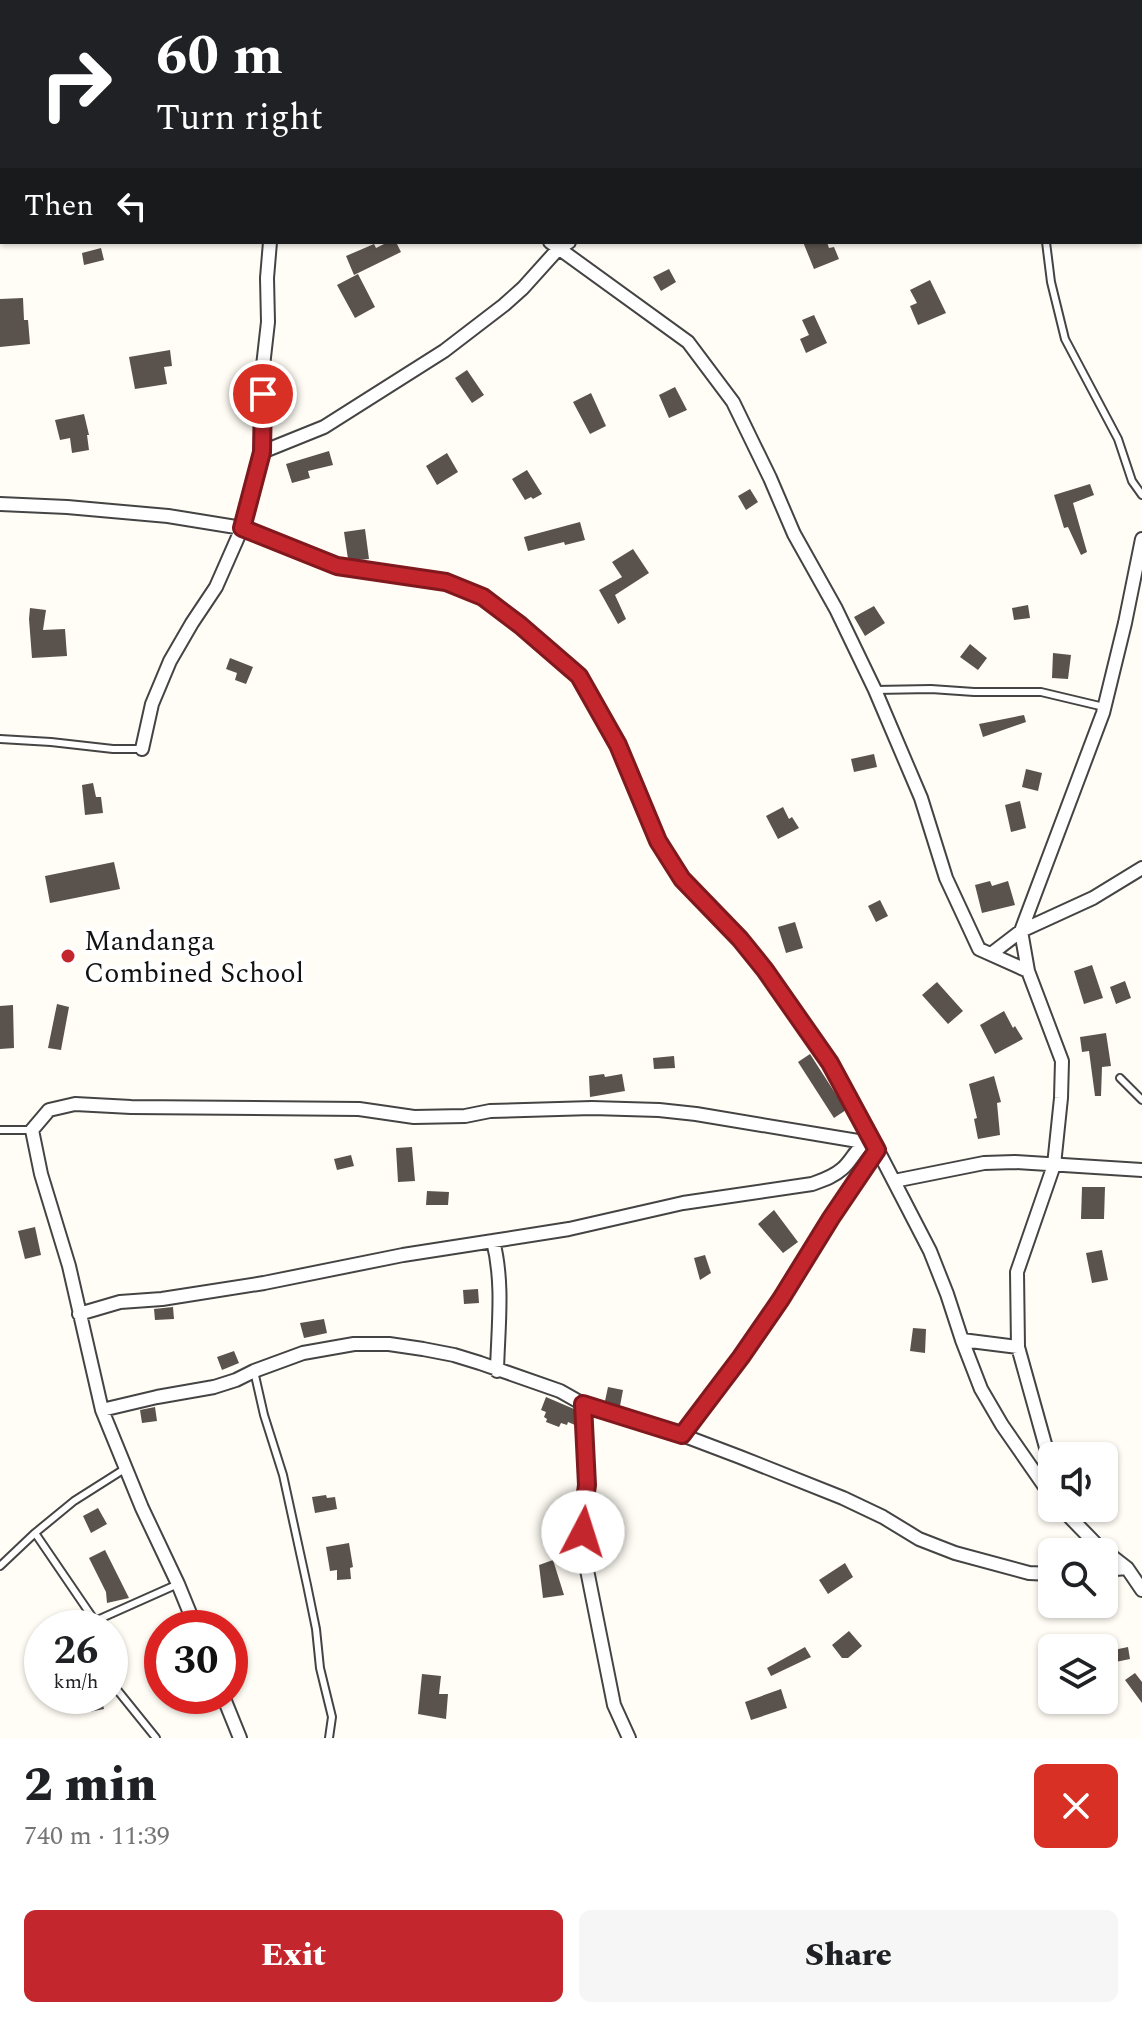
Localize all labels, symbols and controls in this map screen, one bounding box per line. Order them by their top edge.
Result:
text: 60 m [156,14,283,99]
icon: right [24,32,128,136]
text: Turn right [156,91,323,146]
text: Then [24,183,94,229]
icon: left [110,184,154,228]
pin [229,360,297,428]
icon: arrive [241,372,285,416]
place label: Mandanga Combined School [84,920,304,995]
marker: Mandanga Combined School [59,947,77,965]
map controls [1038,1442,1118,1714]
button: sound [1038,1442,1118,1522]
position arrow [541,1490,625,1574]
button: search [1038,1538,1118,1618]
speed limit sign: 30 [144,1610,248,1714]
text: 26 [54,1621,98,1682]
button: layers [1038,1634,1118,1714]
text: km/h [54,1667,99,1697]
text: 2 min [24,1749,157,1822]
button: close [1034,1764,1118,1848]
text: 740 m · 11:39 [24,1816,170,1856]
button: Exit [24,1910,563,2002]
button: Share [579,1910,1118,2002]

